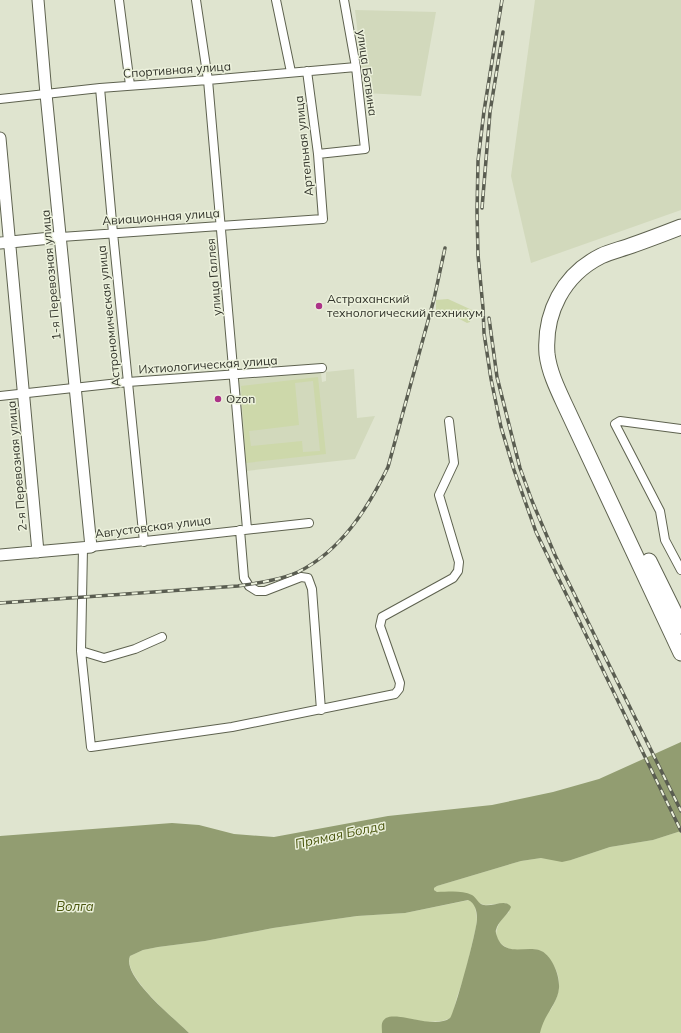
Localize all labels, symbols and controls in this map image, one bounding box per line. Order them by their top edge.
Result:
street label: улица Ботвина [354,29,381,117]
street label: Спортивная улица [123,58,231,81]
street label: Артельная улица [291,95,316,197]
street label: Авиационная улица [102,205,220,228]
street label: 1-я Перевозная улица [37,209,64,341]
street label: улица Галлея [203,238,224,316]
street label: Астрономическая улица [94,245,123,387]
place label: Астраханский технологический техникум [327,291,483,320]
marker: Астраханский технологический техникум [314,301,324,311]
street label: Ихтиологическая улица [138,352,278,377]
place label: Ozon [226,391,255,406]
marker: Ozon [213,394,223,404]
street label: 2-я Перевозная улица [3,400,30,532]
street label: Августовская улица [94,512,212,541]
water label: Прямая Болда [293,817,387,851]
water label: Волга [56,898,94,914]

